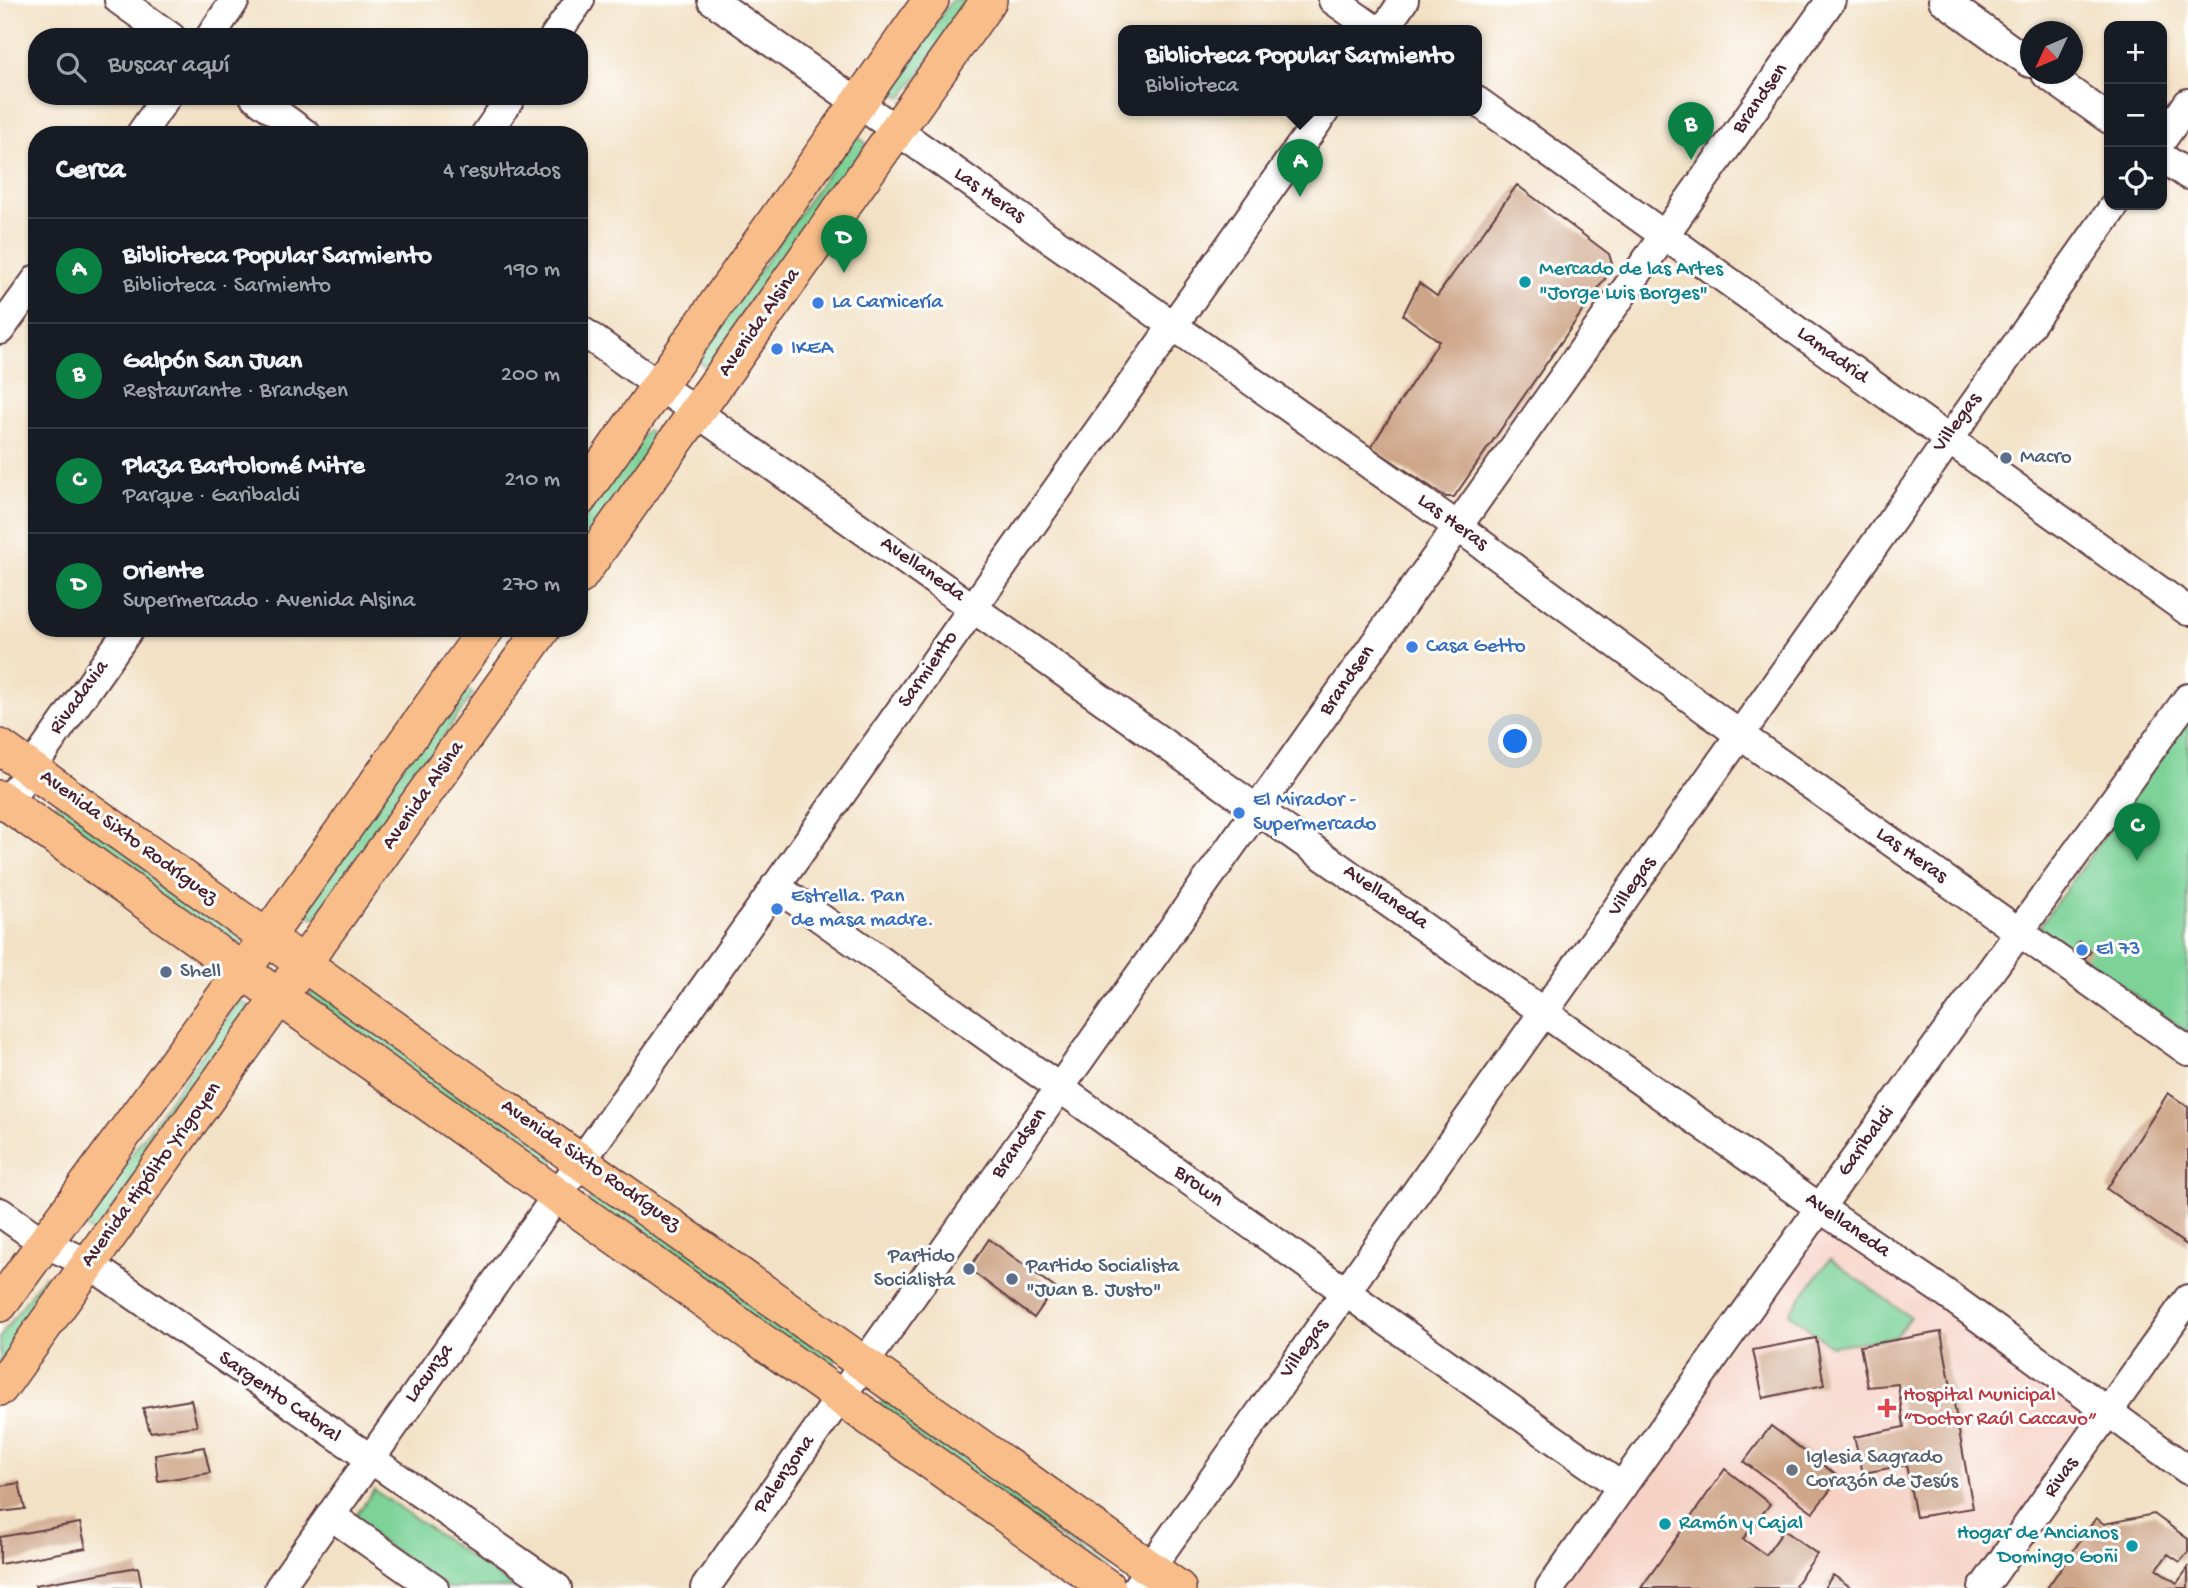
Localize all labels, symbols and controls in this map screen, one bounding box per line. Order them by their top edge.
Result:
north arrow [2020,21,2083,84]
map controls [2104,21,2167,210]
button: + [2104,21,2167,84]
popup [1118,25,1482,116]
search box [28,28,588,105]
text: Biblioteca Popular Sarmiento [1145,42,1455,73]
icon: search [52,48,90,86]
text: Buscar aquí [108,51,230,82]
street label: Brandsen [1727,59,1794,140]
text: Biblioteca [1145,73,1238,100]
button: − [2104,84,2167,147]
pin: B [1668,102,1714,160]
pin: A [1277,139,1323,197]
button: locate [2104,147,2167,210]
text: Cerca [56,154,125,189]
text: 4 resultados [443,158,560,185]
street label: Las Heras [948,162,1031,230]
pin: D [821,215,867,273]
text: Biblioteca Popular Sarmiento [123,242,432,273]
text: A [72,257,86,284]
text: 190 m [504,257,560,284]
place label: Mercado de las Artes "Jorge Luis Borges" [1539,258,1724,307]
street label: Avenida Alsina [713,263,807,382]
text: Biblioteca · Sarmiento [123,273,331,300]
marker: Mercado de las Artes "Jorge Luis Borges" [1517,274,1533,290]
place label: La Carnicería [832,291,944,316]
marker: La Carnicería [810,295,826,311]
street label: Lamadrid [1791,322,1874,391]
place label: IKEA [791,337,835,362]
marker: IKEA [769,341,785,357]
text: Galpón San Juan [123,347,302,378]
text: B [73,362,85,389]
text: 200 m [501,362,560,389]
text: Restaurante · Brandsen [123,378,348,405]
street label: Villegas [1927,387,1989,459]
place label: Macro [2020,446,2072,471]
marker: Macro [1998,450,2014,466]
text: Plaza Bartolomé Mitre [123,452,365,483]
text: C [73,467,85,494]
text: 210 m [505,467,560,494]
text: Parque · Garibaldi [123,483,300,510]
street label: Las Heras [1412,489,1493,558]
street label: Avellaneda [875,532,970,609]
text: Oriente [123,557,203,588]
text: D [72,572,87,599]
text: 270 m [502,572,560,599]
text: Supermercado · Avenida Alsina [123,588,415,615]
street label: Sarmiento [893,626,965,713]
place label: Casa Getto [1426,635,1526,660]
marker: Casa Getto [1404,639,1420,655]
street label: Brandsen [1314,641,1381,722]
street label: Rivadavia [45,655,116,740]
your location [1498,724,1532,758]
street label: Avenida Alsina [377,736,471,855]
street label: Avenida Sixto Rodríguez [34,765,222,911]
place label: El Mirador - Supermercado [1253,789,1376,838]
pin: C [2114,803,2160,861]
marker: El Mirador - Supermercado [1231,805,1247,821]
street label: Las Heras [1870,822,1953,890]
street label: Villegas [1603,851,1663,923]
street label: Avellaneda [1338,860,1433,937]
place label: Estrella. Pan de masa madre. [791,885,934,934]
marker: Estrella. Pan de masa madre. [769,901,785,917]
place label: El 73 [2096,938,2141,963]
marker: El 73 [2074,942,2090,958]
place label: Shell [180,960,221,985]
marker: Shell [158,964,174,980]
street label: Avenida Hipólito Yrigoyen [76,1077,228,1273]
street label: Avenida Sixto Rodríguez [495,1094,685,1238]
street label: Garibaldi [1833,1102,1901,1182]
street label: Brandsen [986,1104,1053,1185]
street label: Brown [1167,1160,1228,1213]
street label: Avellaneda [1800,1188,1895,1265]
place label: Partido Socialista [874,1245,956,1294]
place label: Partido Socialista "Juan B. Justo" [1025,1255,1180,1304]
marker: Partido Socialista [961,1261,977,1277]
marker: Partido Socialista "Juan B. Justo" [1004,1271,1020,1287]
street label: Villegas [1274,1313,1336,1385]
street label: Lacunza [400,1338,461,1409]
street label: Sargento Cabral [213,1346,345,1450]
place label: Hospital Municipal “Doctor Raúl Caccavo” [1903,1384,2098,1433]
marker: Hospital Municipal “Doctor Raúl Caccavo” [1877,1398,1897,1418]
street label: Palenzona [748,1430,822,1520]
place label: Iglesia Sagrado Corazón de Jesús [1806,1446,1959,1495]
street label: Rivas [2039,1452,2086,1503]
marker: Iglesia Sagrado Corazón de Jesús [1784,1462,1800,1478]
place label: Ramón y Cajal [1679,1512,1803,1537]
marker: Ramón y Cajal [1657,1516,1673,1532]
place label: Hogar de Ancianos Domingo Goñi [1957,1522,2119,1571]
marker: Hogar de Ancianos Domingo Goñi [2124,1538,2140,1554]

